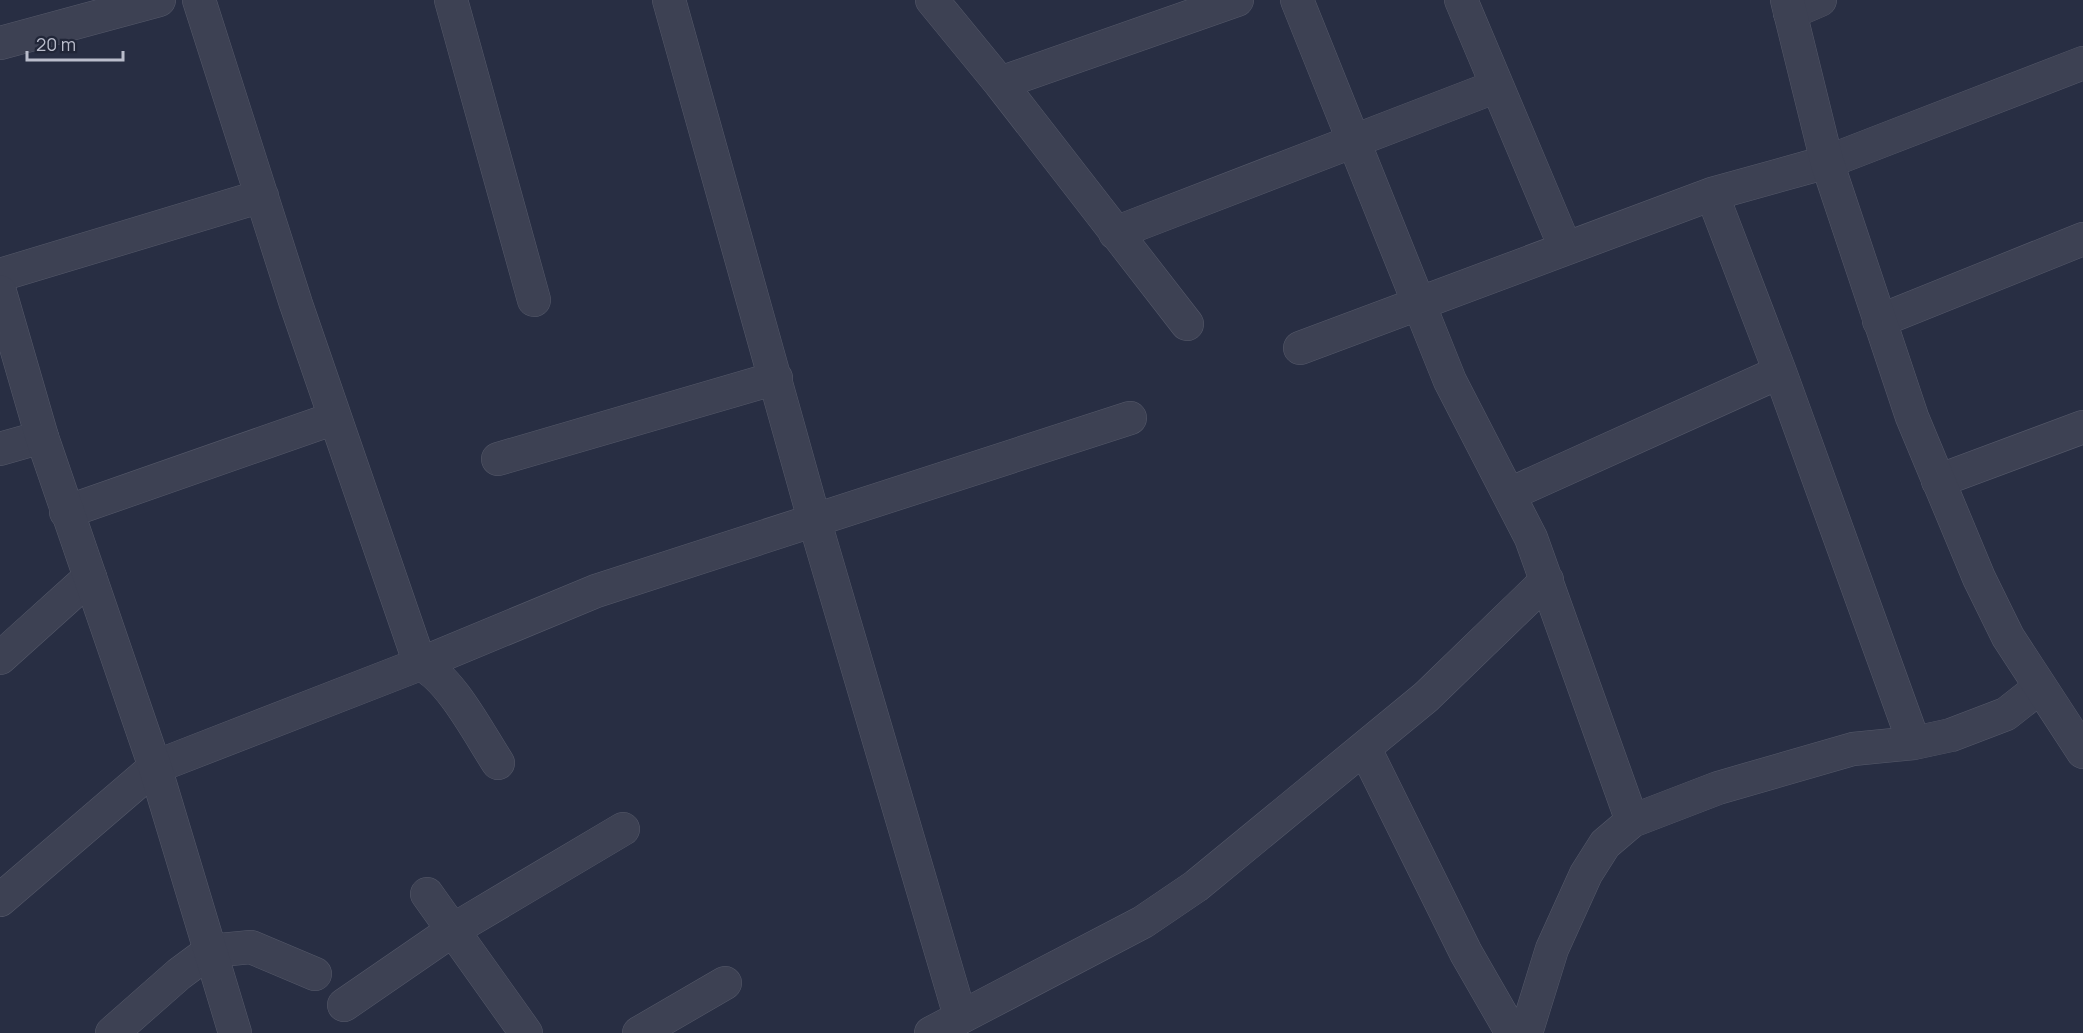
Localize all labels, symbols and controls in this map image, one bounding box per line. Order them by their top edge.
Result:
scale bar [27,24,123,62]
text: 20 m [36,32,76,56]

